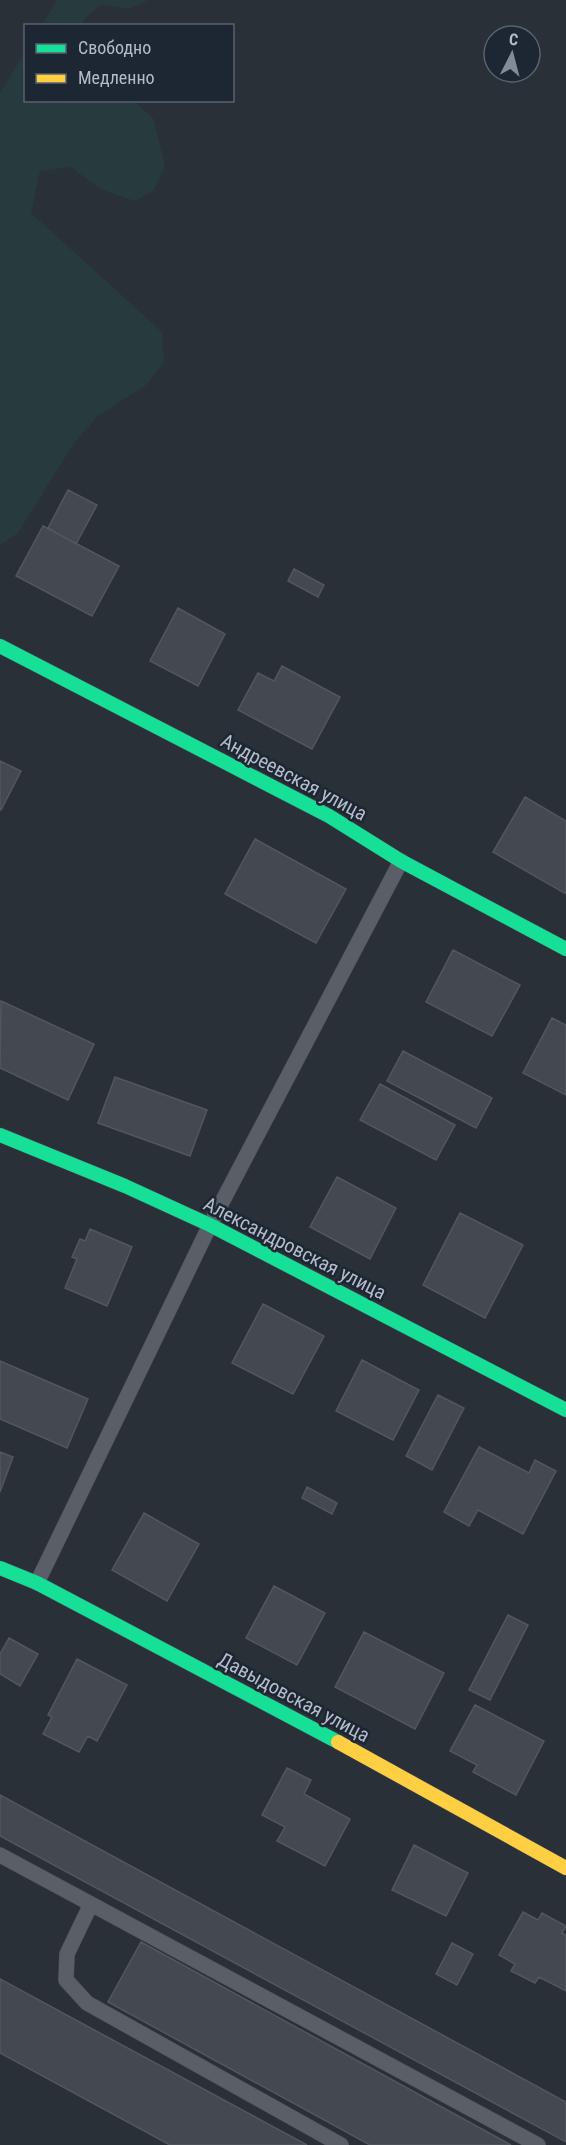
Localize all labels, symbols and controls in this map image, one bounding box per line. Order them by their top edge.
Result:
legend [24,24,234,102]
north arrow [482,24,542,84]
text: С [508,30,519,50]
text: Свободно [78,37,151,58]
text: Медленно [78,67,155,88]
street label: Андреевская улица [217,728,371,826]
street label: Александровская улица [200,1192,390,1304]
street label: Давыдовская улица [214,1647,374,1747]

